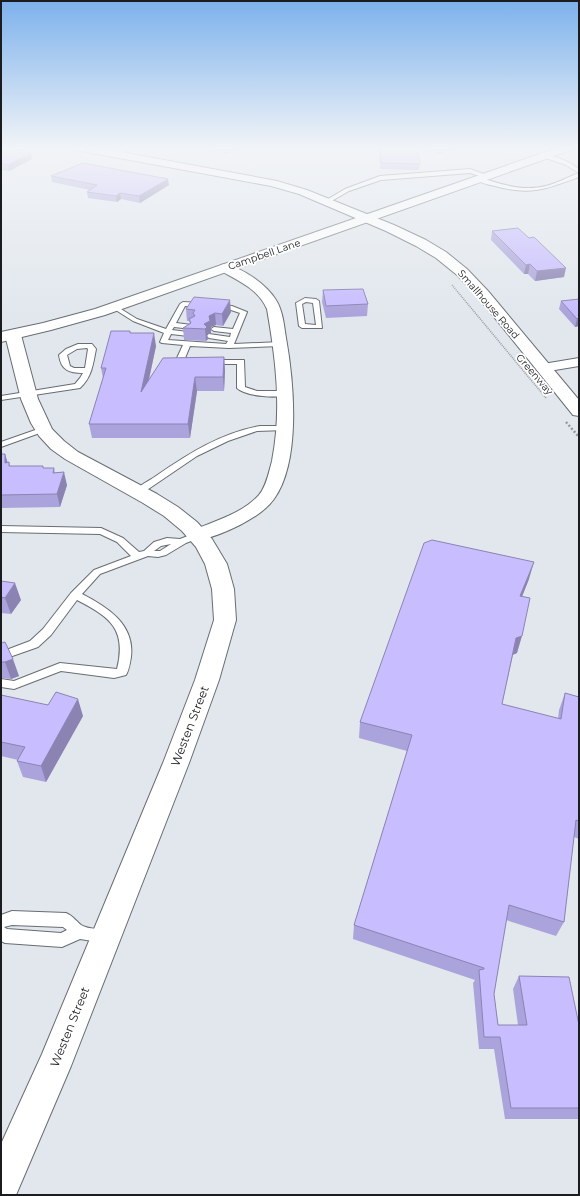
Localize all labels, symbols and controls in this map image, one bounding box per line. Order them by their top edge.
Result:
street label: Campbell Lane [226,236,302,273]
street label: Smallhouse Road [455,267,522,342]
street label: Greenway [513,351,556,398]
street label: Westen Street [167,683,212,768]
street label: Westen Street [47,984,92,1069]

